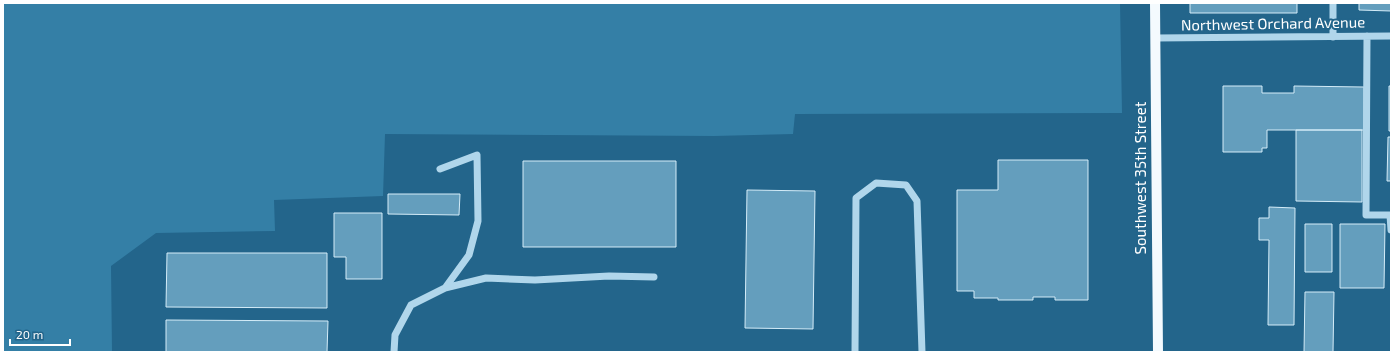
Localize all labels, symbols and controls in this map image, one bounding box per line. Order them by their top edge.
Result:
street label: Northwest Orchard Avenue [1181,12,1365,34]
street label: Southwest 35th Street [1131,101,1149,254]
scale bar [10,321,70,347]
text: 20 m [16,327,43,341]

